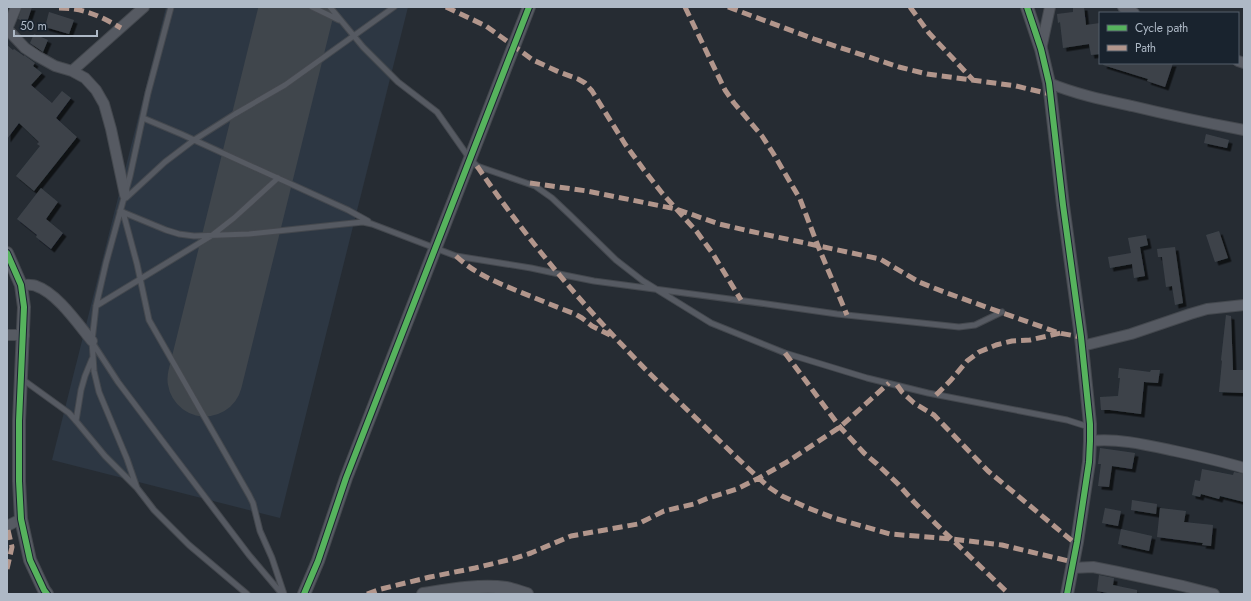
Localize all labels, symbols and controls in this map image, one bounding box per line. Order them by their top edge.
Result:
scale bar [14,12,97,38]
legend [1099,12,1239,64]
text: 50 m [20,17,47,35]
text: Cycle path [1135,19,1188,37]
text: Path [1135,39,1156,57]

